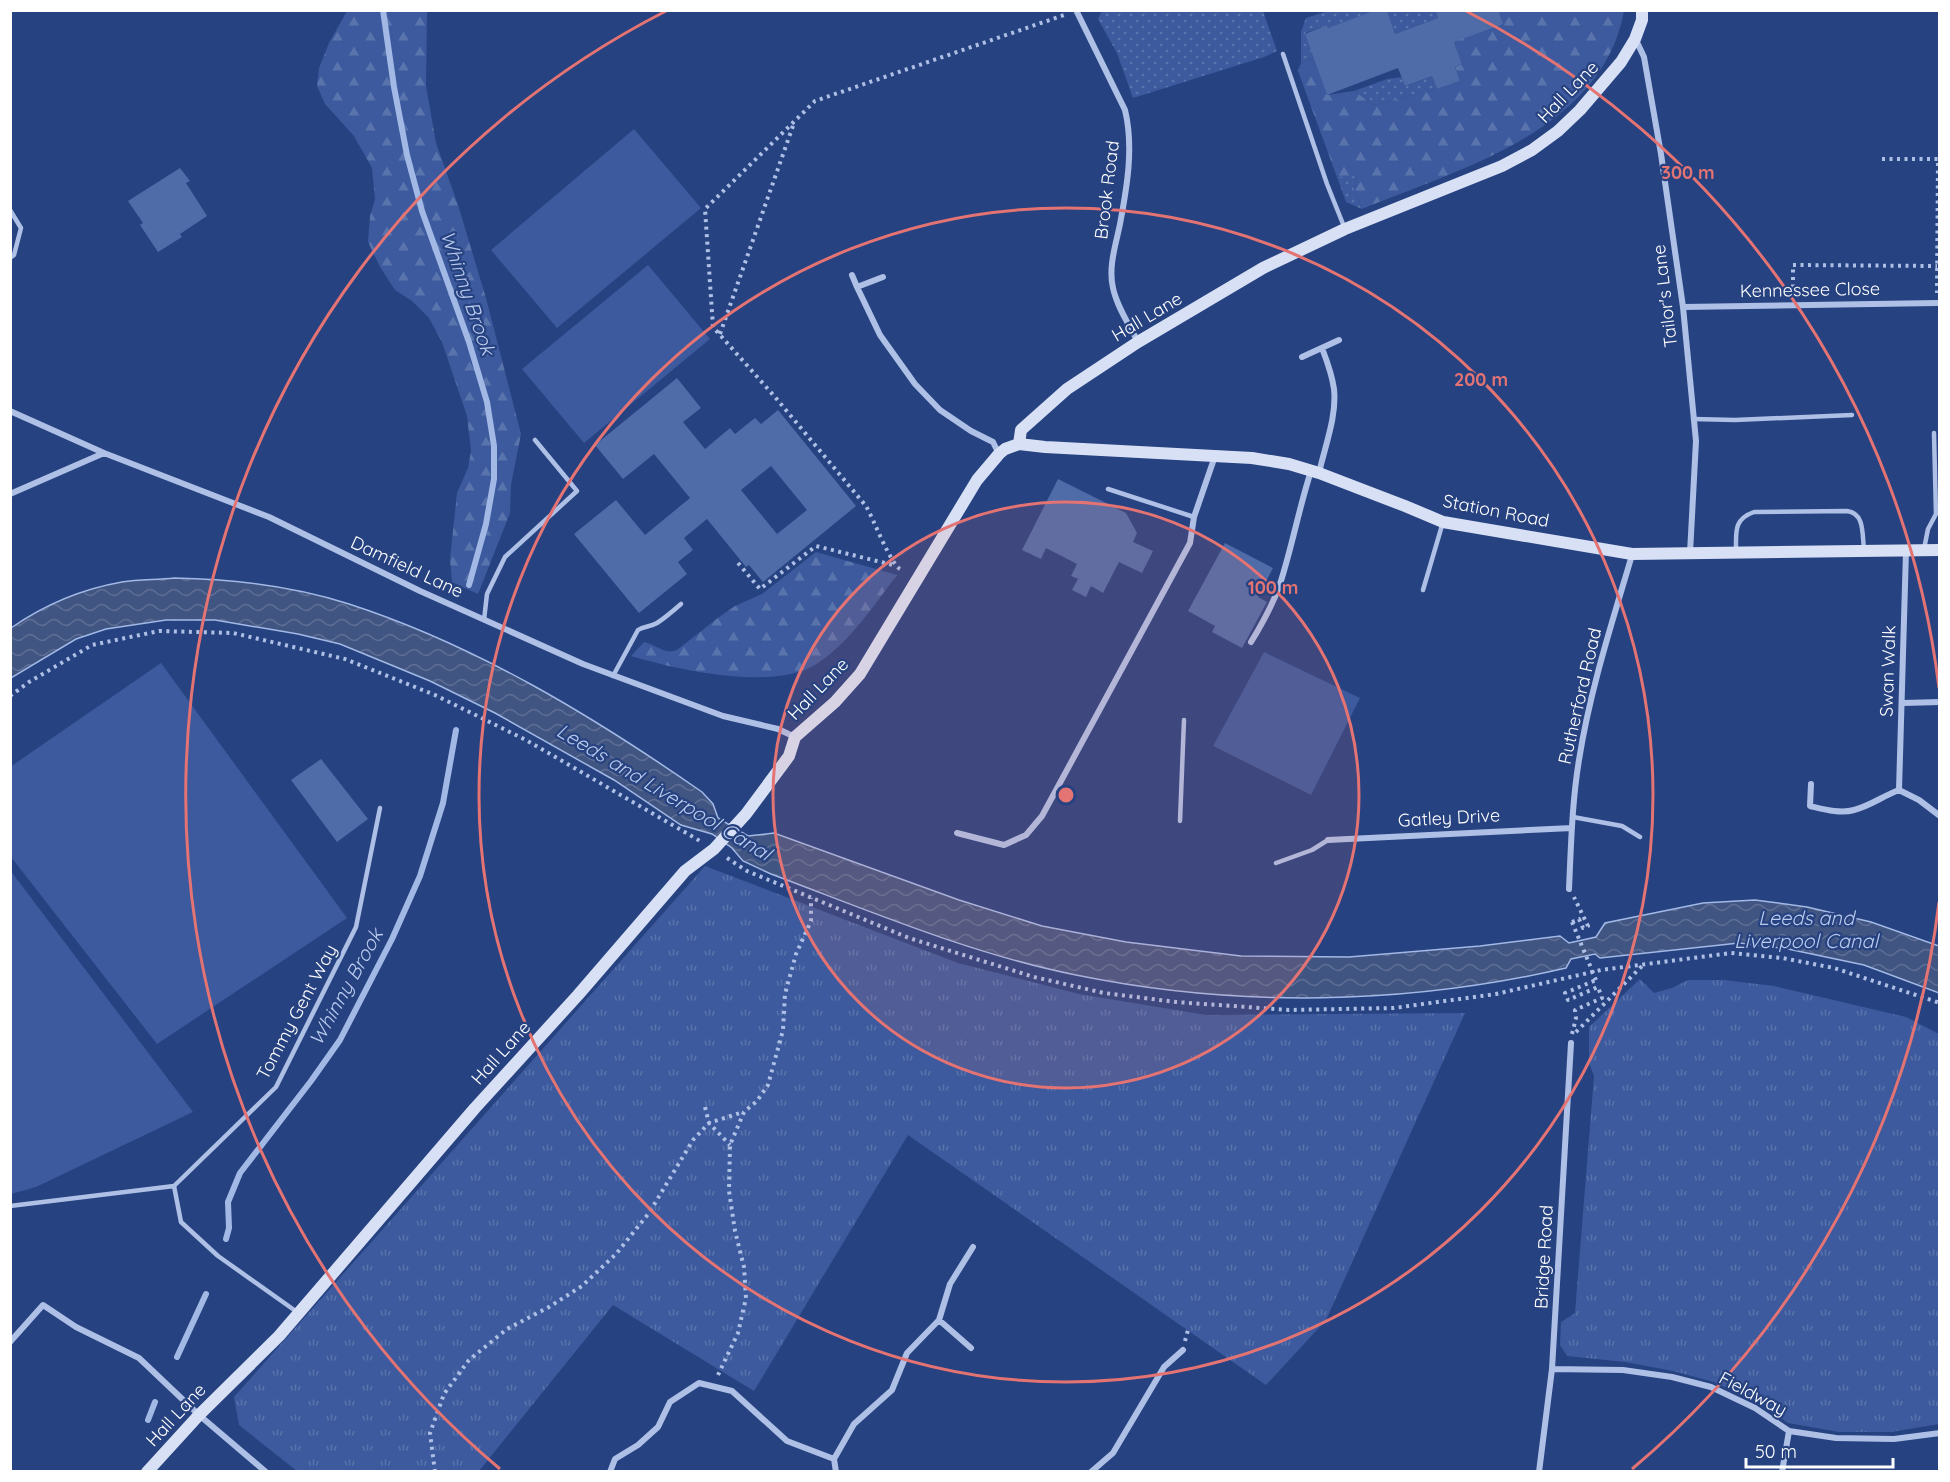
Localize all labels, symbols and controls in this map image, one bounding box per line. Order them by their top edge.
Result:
street label: Hall Lane [1532,56,1603,128]
street label: Brook Road [1089,139,1124,241]
text: 300 m [1661,161,1715,184]
water label: Whinny Brook [435,227,502,361]
street label: Tailor's Lane [1647,243,1682,349]
street label: Kennessee Close [1740,277,1880,302]
street label: Hall Lane [1107,287,1186,347]
text: 200 m [1454,368,1508,391]
street label: Station Road [1441,489,1551,532]
street label: Damfield Lane [347,530,467,603]
text: 100 m [1248,576,1298,599]
street label: Rutherford Road [1553,625,1606,766]
street label: Swan Walk [1874,625,1901,717]
street label: Hall Lane [782,653,853,725]
water label: Leeds and Liverpool Canal [553,718,778,867]
centre of rings [1056,785,1076,805]
street label: Gatley Drive [1397,803,1501,832]
water label: Leeds and Liverpool Canal [1734,905,1880,953]
water label: Whinny Brook [303,922,389,1050]
street label: Tommy Gent Way [251,940,342,1083]
street label: Hall Lane [466,1016,535,1089]
street label: Bridge Road [1529,1204,1558,1310]
street label: Fieldway [1715,1366,1791,1421]
street label: Hall Lane [141,1378,211,1451]
scale bar [1746,1431,1893,1469]
text: 50 m [1755,1440,1797,1463]

